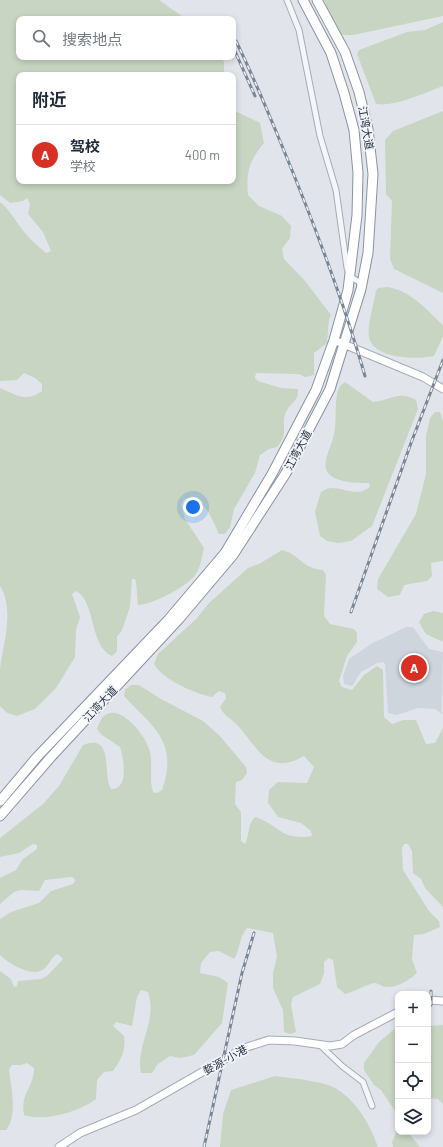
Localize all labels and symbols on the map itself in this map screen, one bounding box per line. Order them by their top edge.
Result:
street label: 江湾大道 [356,105,377,151]
street label: 江湾大道 [281,427,314,472]
your location [183,497,203,517]
pin: A [401,653,427,683]
street label: 江湾大道 [80,683,119,724]
street label: 婺源-小港 [200,1042,249,1077]

